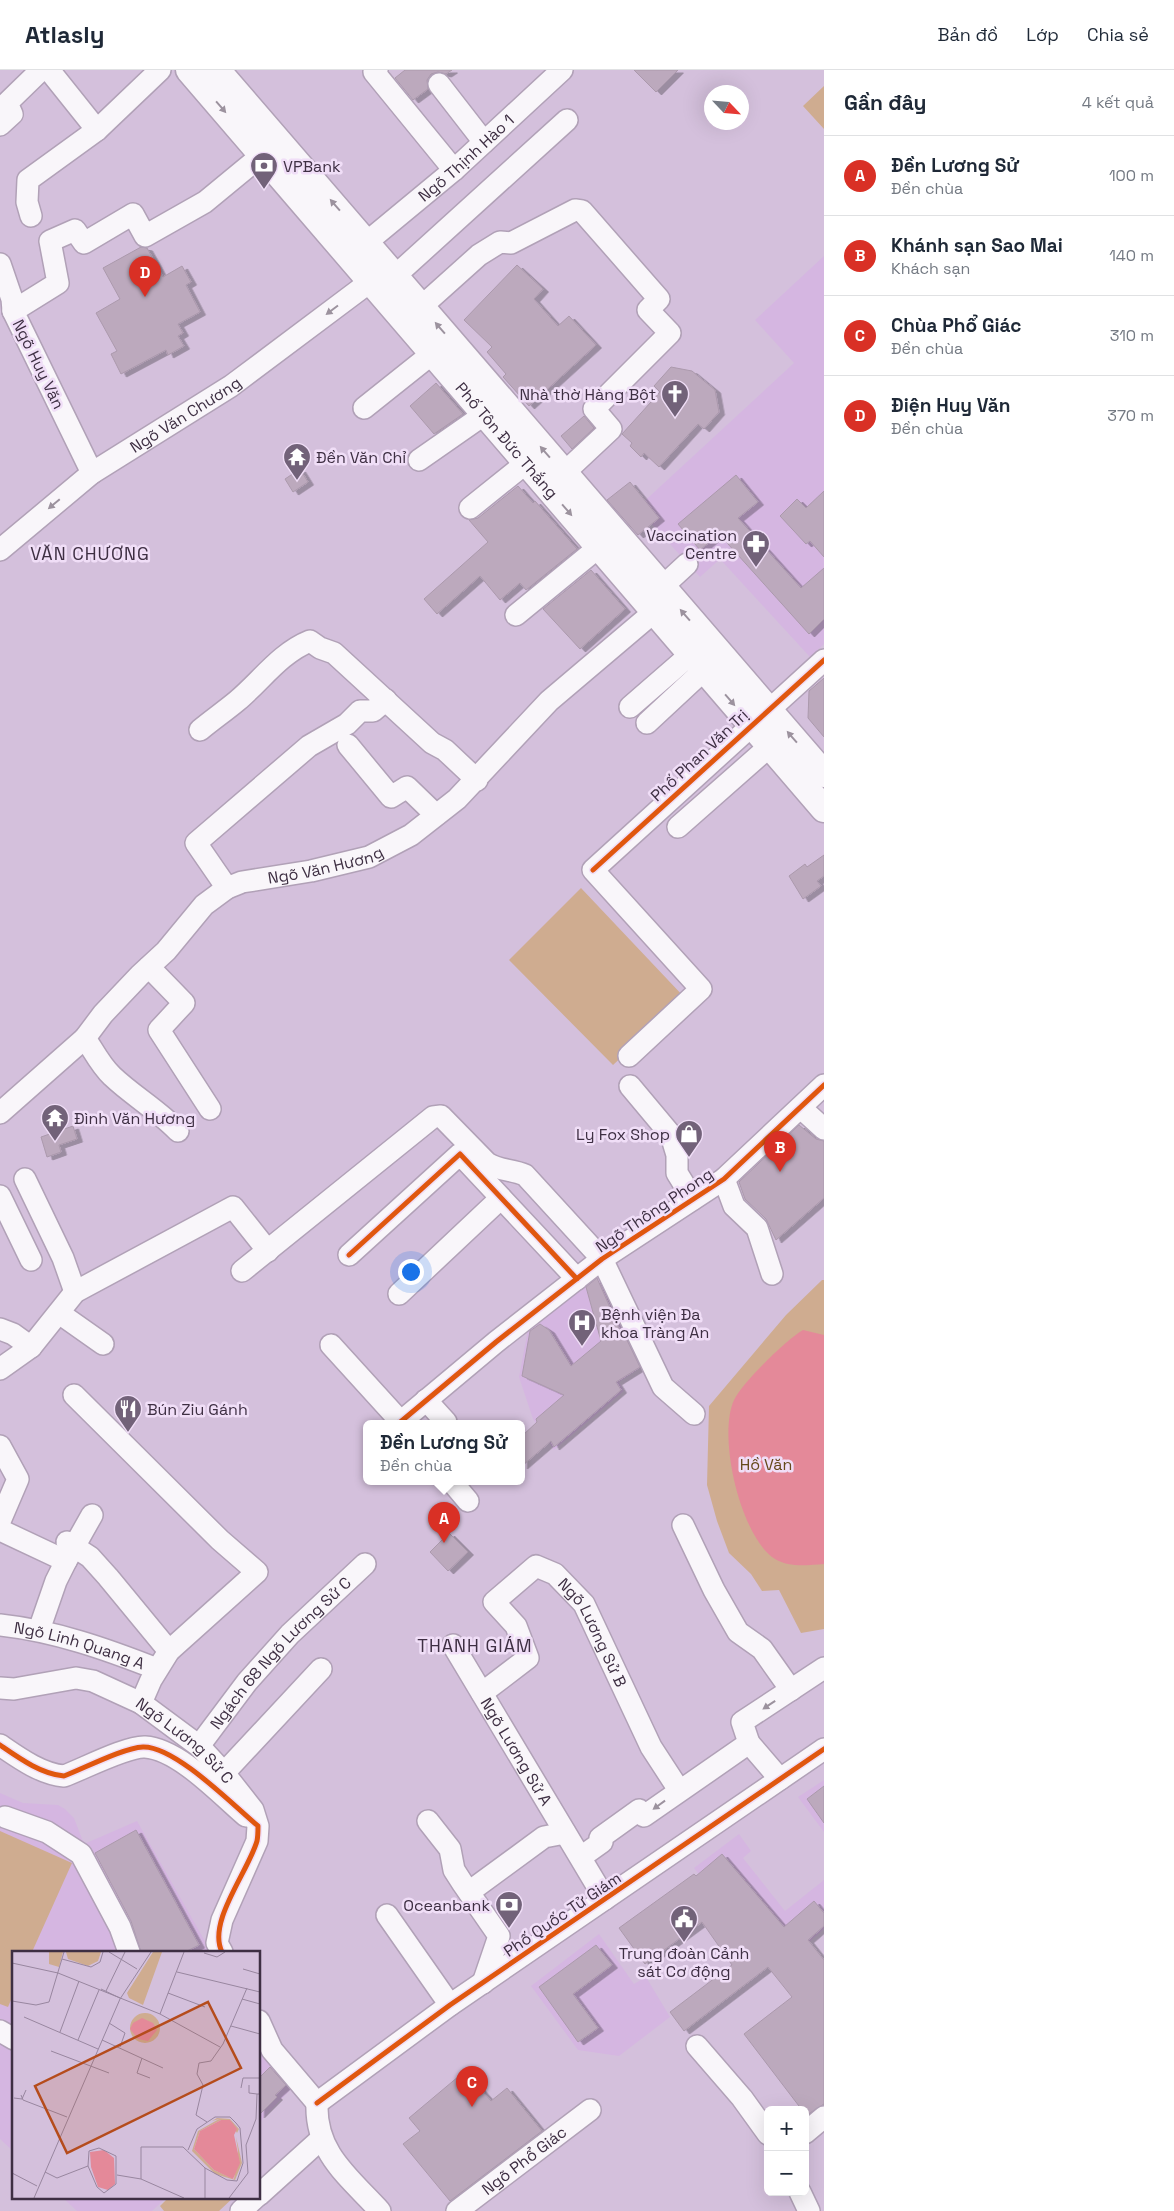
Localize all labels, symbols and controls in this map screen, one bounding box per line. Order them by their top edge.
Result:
text: Atlasly [25,19,104,50]
text: Bản đồ [938,23,998,46]
text: Lớp [1026,23,1059,46]
text: Chia sẻ [1087,23,1149,46]
north arrow [704,85,749,130]
text: Gần đây [844,89,927,116]
text: 4 kết quả [1082,92,1154,113]
one-way arrow [215,100,226,113]
street label: Ngõ Thịnh Hào 1 [414,110,519,206]
bank icon: VPBank [249,151,279,190]
text: Đền Lương Sử [891,153,1019,178]
place label: VPBank [283,156,341,177]
text: A [855,165,865,186]
text: 100 m [1109,165,1154,186]
text: Đền chùa [891,178,963,199]
one-way arrow [329,199,340,212]
text: Khánh sạn Sao Mai [891,233,1063,258]
text: B [855,245,865,266]
text: 140 m [1109,245,1154,266]
pin: D [129,256,161,297]
text: Khách sạn [891,258,970,279]
one-way arrow [325,305,339,315]
text: Chùa Phổ Giác [891,313,1022,338]
street label: Ngõ Huy Văn [8,316,69,413]
one-way arrow [434,322,445,335]
text: C [855,325,865,346]
text: 310 m [1110,325,1154,346]
text: Đền chùa [891,338,963,359]
street label: Ngõ Văn Chương [126,372,245,458]
street label: Phố Tôn Đức Thắng [451,378,563,503]
church icon: Nhà thờ Hàng Bột [660,379,690,418]
place label: Nhà thờ Hàng Bột [519,384,656,405]
text: Điện Huy Văn [891,393,1011,418]
text: D [855,405,865,426]
text: 370 m [1107,405,1154,426]
text: Đền chùa [891,418,963,439]
temple icon: Đền Văn Chỉ [282,442,312,481]
one-way arrow [540,446,551,459]
place label: Đền Văn Chỉ [316,447,406,468]
one-way arrow [49,498,61,510]
one-way arrow [561,504,572,516]
place label: Vaccination Centre [646,525,737,564]
pharmacy icon: Vaccination Centre [741,529,771,568]
district label: VĂN CHƯƠNG [30,542,150,565]
one-way arrow [680,608,691,621]
one-way arrow [724,693,736,705]
street label: Phố Phan Văn Trị [646,705,753,806]
one-way arrow [787,731,798,744]
street label: Ngõ Văn Hương [266,841,387,889]
temple icon: Đình Văn Hương [40,1103,70,1142]
place label: Đình Văn Hương [74,1108,195,1129]
shop icon: Ly Fox Shop [674,1119,704,1158]
place label: Ly Fox Shop [576,1124,670,1145]
pin: B [764,1131,796,1172]
street label: Ngõ Thông Phong [592,1163,717,1257]
your location [398,1259,424,1285]
place label: Bệnh viện Đa khoa Tràng An [601,1304,709,1343]
hospital icon: Bệnh viện Đa khoa Tràng An [567,1308,597,1347]
restaurant icon: Bún Ziu Gánh [113,1394,143,1433]
place label: Bún Ziu Gánh [147,1399,248,1420]
popup [363,1420,525,1485]
text: Đền Lương Sử [380,1430,508,1455]
park label: Hồ Văn [740,1454,792,1475]
text: Đền chùa [380,1455,452,1476]
pin: A [428,1502,460,1543]
street label: Ngách 68 Ngõ Lương Sử C [205,1572,356,1733]
street label: Ngõ Lương Sử B [553,1573,631,1691]
street label: Ngõ Linh Quang A [13,1617,148,1674]
district label: THANH GIÁM [417,1634,533,1657]
street label: Ngõ Lương Sử C [132,1693,238,1788]
street label: Ngõ Lương Sử A [476,1694,557,1810]
one-way arrow [762,1700,775,1710]
one-way arrow [652,1800,666,1810]
street label: Phố Quốc Tử Giám [499,1867,625,1962]
bank icon: Oceanbank [494,1890,524,1929]
place label: Oceanbank [403,1895,490,1916]
public building icon: Trung đoàn Cảnh sát Cơ động [669,1904,699,1943]
place label: Trung đoàn Cảnh sát Cơ động [619,1943,749,1982]
inset map [12,1951,260,2198]
pin: C [456,2066,488,2107]
map controls [764,2106,809,2196]
button: + [764,2106,809,2151]
street label: Ngõ Phổ Giác [477,2122,571,2200]
button: − [764,2151,809,2196]

